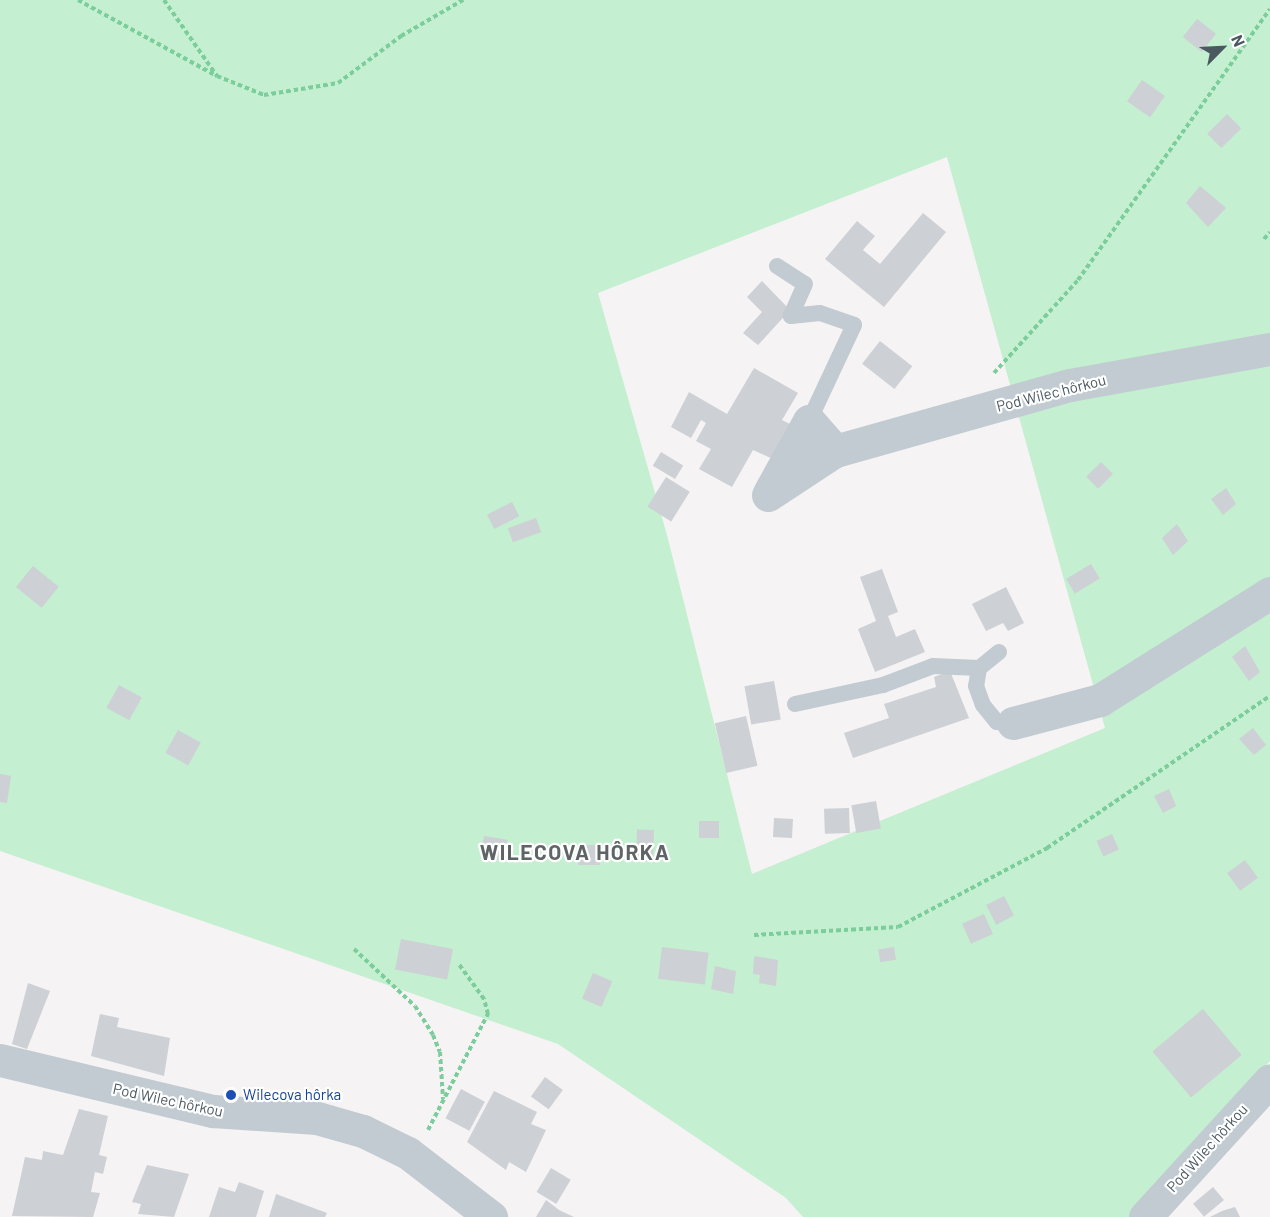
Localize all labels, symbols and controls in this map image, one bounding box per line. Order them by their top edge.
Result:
north arrow [1192,18,1252,78]
text: N [1228,32,1250,49]
street label: Pod Wilec hôrkou [994,371,1108,415]
district label: WILECOVA HÔRKA [480,839,670,865]
street label: Pod Wilec hôrkou [111,1080,225,1120]
place label: Wilecova hôrka [243,1086,341,1104]
marker: Wilecova hôrka [224,1088,238,1102]
street label: Pod Wilec hôrkou [1163,1100,1251,1196]

